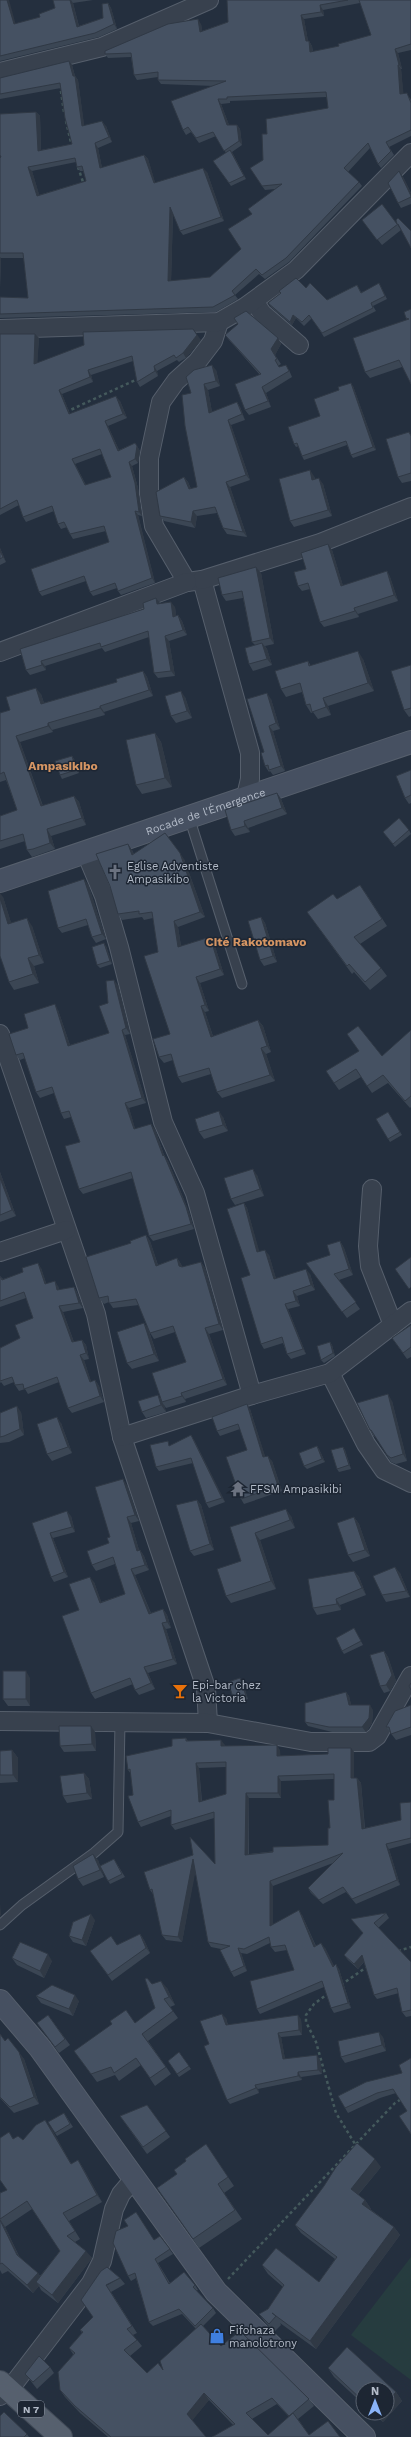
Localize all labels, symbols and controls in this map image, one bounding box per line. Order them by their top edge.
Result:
district label: Ampasikibo [28,759,98,773]
street label: Rocade de l'Émergence [144,786,267,838]
place label: Eglise Adventiste Ampasikibo [127,860,219,886]
church icon: Eglise Adventiste Ampasikibo [106,863,124,881]
district label: Cité Rakotomavo [205,935,307,949]
temple icon: FFSM Ampasikibi [229,1480,247,1498]
place label: FFSM Ampasikibi [250,1483,342,1496]
place label: Epi-bar chez la Victoria [192,1679,261,1705]
bar icon: Epi-bar chez la Victoria [171,1682,189,1700]
place label: Fifohaza manolotrony [229,2324,297,2350]
shop icon: Fifohaza manolotrony [208,2327,226,2345]
north arrow [355,2381,395,2421]
text: N [371,2385,379,2398]
road number: N 7 [18,2401,44,2417]

